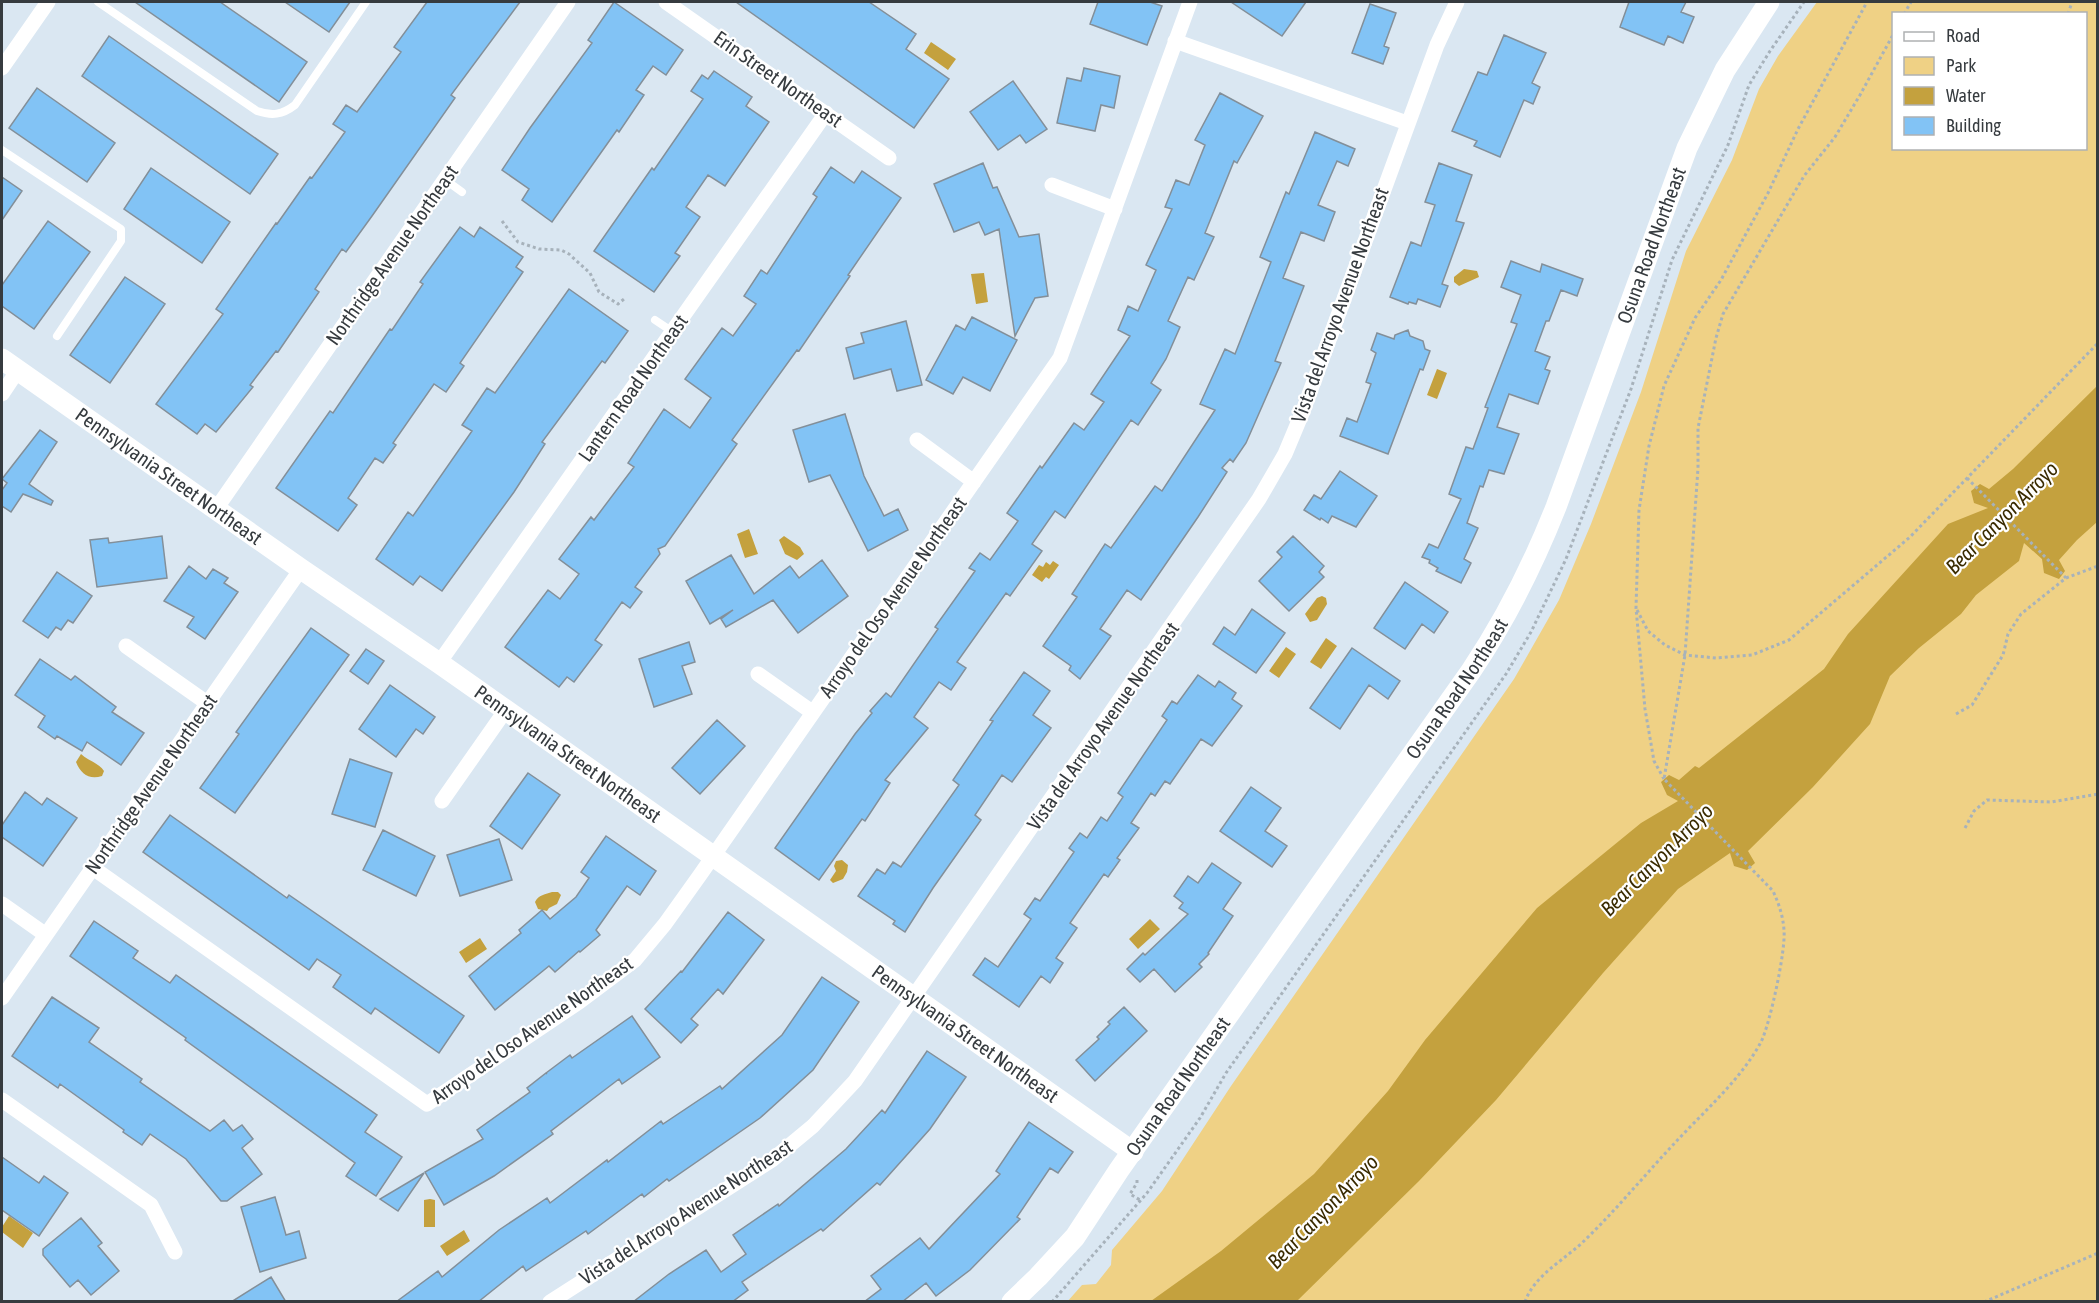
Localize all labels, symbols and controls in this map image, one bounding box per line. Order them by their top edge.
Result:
legend [1892,12,2087,150]
text: Road [1946,25,1980,46]
street label: Erin Street Northeast [710,26,847,132]
text: Park [1946,55,1976,76]
text: Water [1946,85,1986,106]
text: Building [1946,115,2001,136]
street label: Northridge Avenue Northeast [321,160,463,349]
street label: Osuna Road Northeast [1612,164,1690,326]
street label: Vista del Arroyo Avenue Northeast [1286,184,1393,426]
street label: Lantern Road Northeast [573,310,692,466]
street label: Pennsylvania Street Northeast [72,402,267,549]
water label: Bear Canyon Arroyo [1940,456,2062,578]
street label: Arroyo del Oso Avenue Northeast [814,492,971,702]
street label: Osuna Road Northeast [1401,614,1512,763]
street label: Vista del Arroyo Avenue Northeast [1022,617,1183,834]
street label: Pennsylvania Street Northeast [471,680,666,827]
street label: Northridge Avenue Northeast [80,689,222,878]
water label: Bear Canyon Arroyo [1595,798,1717,920]
street label: Arroyo del Oso Avenue Northeast [427,951,637,1108]
street label: Pennsylvania Street Northeast [868,960,1063,1107]
street label: Osuna Road Northeast [1121,1012,1235,1160]
street label: Vista del Arroyo Avenue Northeast [575,1134,796,1289]
water label: Bear Canyon Arroyo [1262,1149,1383,1273]

